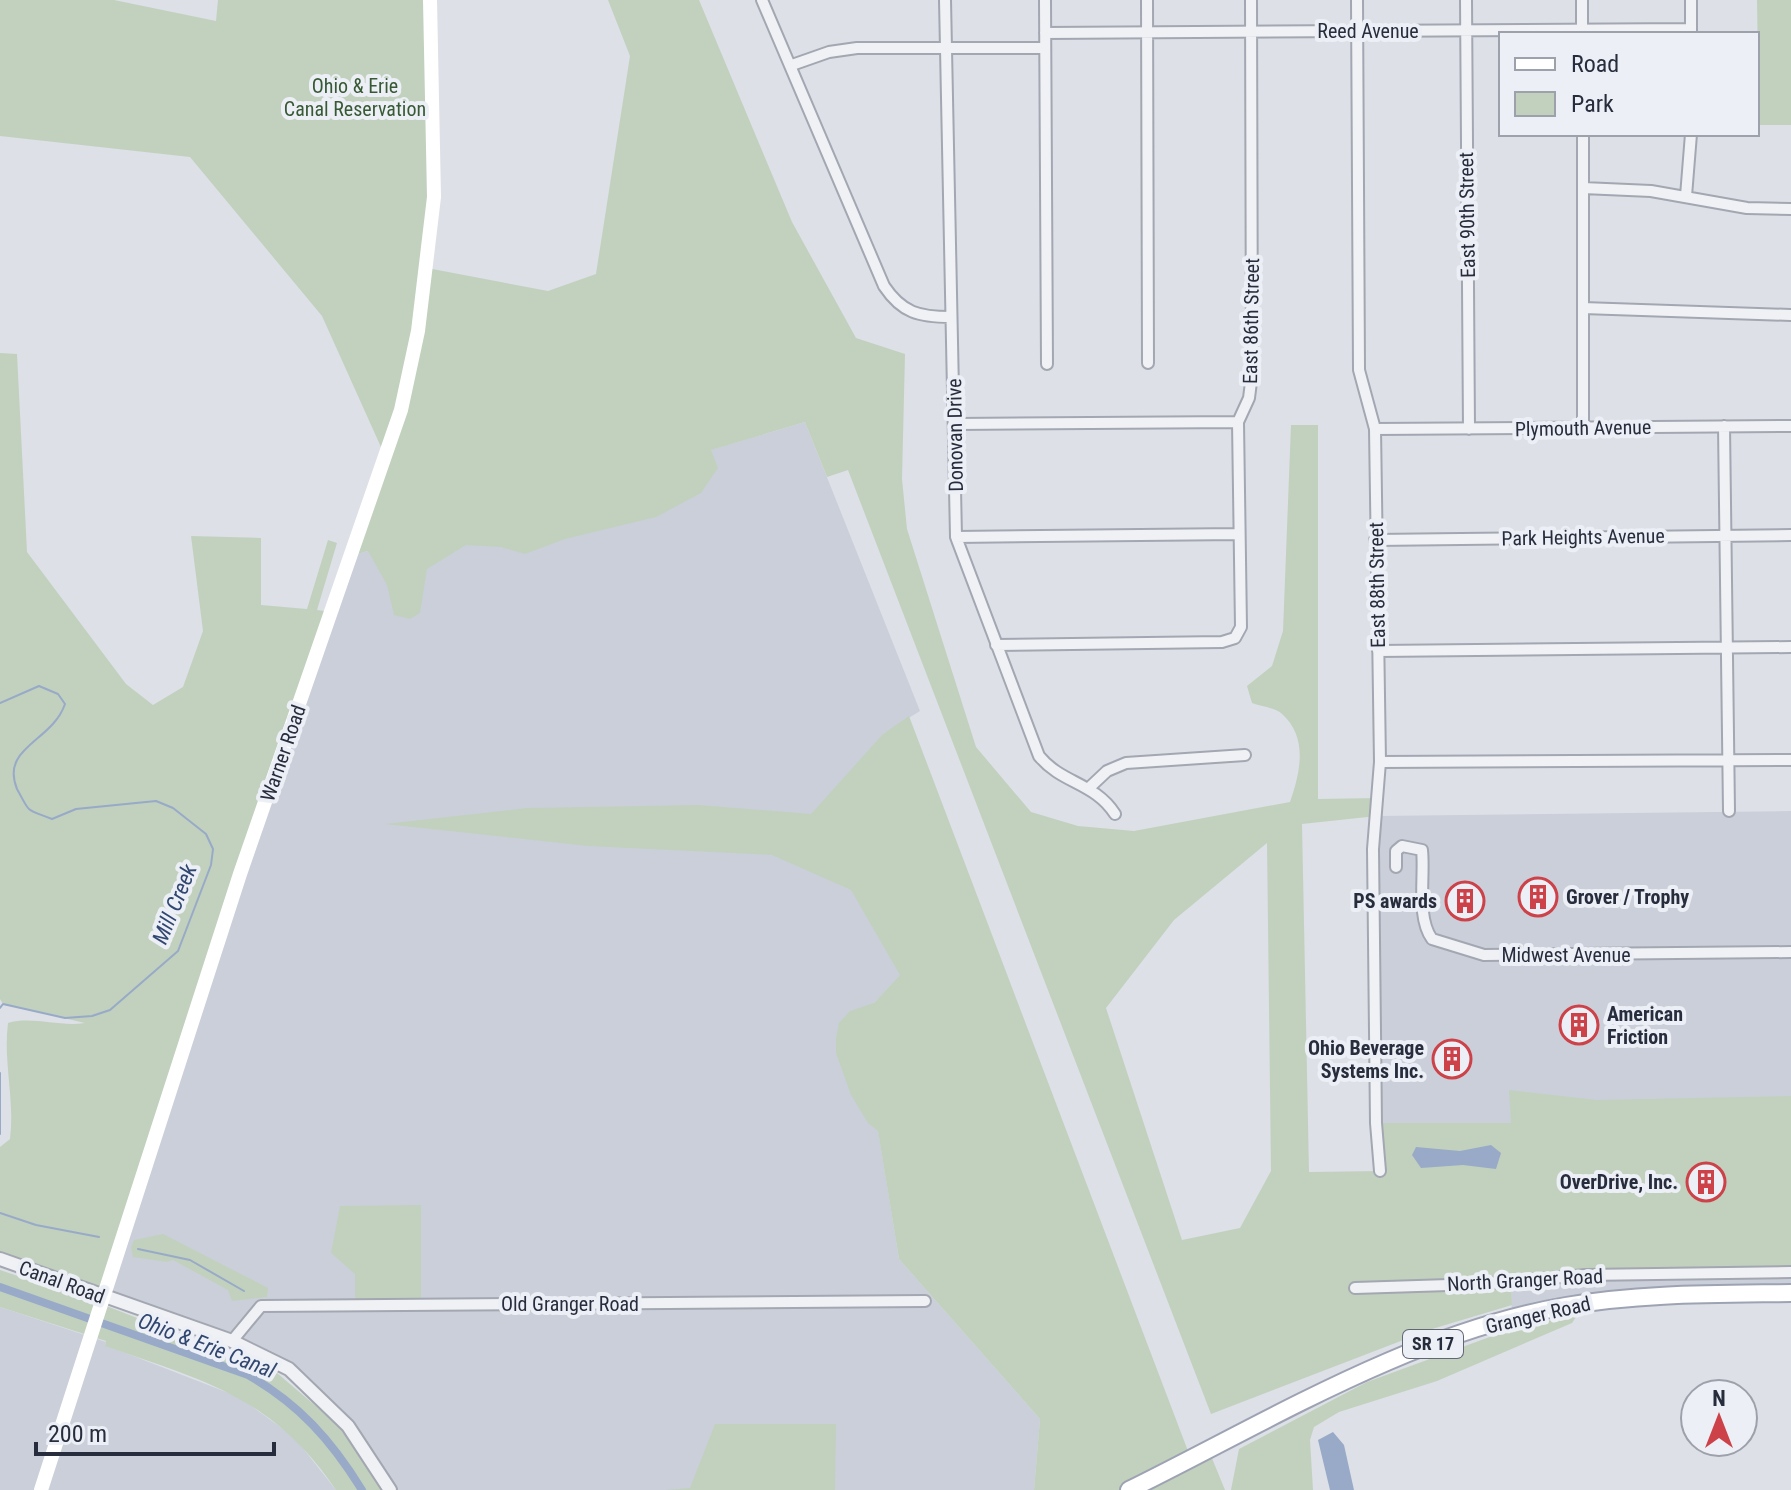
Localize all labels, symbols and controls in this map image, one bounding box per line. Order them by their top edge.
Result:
street label: Reed Avenue [1317,19,1419,43]
legend [1499,32,1759,136]
text: Road [1571,50,1619,78]
park label: Ohio & Erie Canal Reservation [284,74,426,121]
text: Park [1571,90,1614,118]
street label: East 90th Street [1454,152,1480,278]
street label: East 86th Street [1238,258,1264,384]
street label: Donovan Drive [942,378,968,492]
street label: Plymouth Avenue [1515,415,1651,441]
street label: East 88th Street [1364,522,1390,648]
street label: Park Heights Avenue [1501,524,1665,550]
street label: Warner Road [255,702,311,804]
water label: Mill Creek [147,860,202,948]
building icon: Grover / Trophy [1517,876,1559,918]
building icon: PS awards [1444,880,1486,922]
place label: Grover / Trophy [1566,885,1689,909]
place label: PS awards [1353,889,1437,913]
street label: Midwest Avenue [1501,943,1631,967]
place label: American Friction [1607,1002,1683,1049]
building icon: American Friction [1558,1004,1600,1046]
place label: Ohio Beverage Systems Inc. [1308,1036,1424,1083]
building icon: Ohio Beverage Systems Inc. [1431,1038,1473,1080]
building icon: OverDrive, Inc. [1685,1161,1727,1203]
place label: OverDrive, Inc. [1560,1170,1678,1194]
street label: Canal Road [16,1255,108,1309]
street label: North Granger Road [1446,1264,1604,1296]
street label: Granger Road [1483,1291,1593,1339]
street label: Old Granger Road [501,1292,639,1316]
water label: Ohio & Erie Canal [135,1308,280,1384]
road number: SR 17 [1403,1330,1463,1358]
north arrow [1679,1378,1759,1458]
text: N [1712,1386,1726,1411]
scale bar [36,1406,274,1456]
text: 200 m [48,1420,107,1448]

